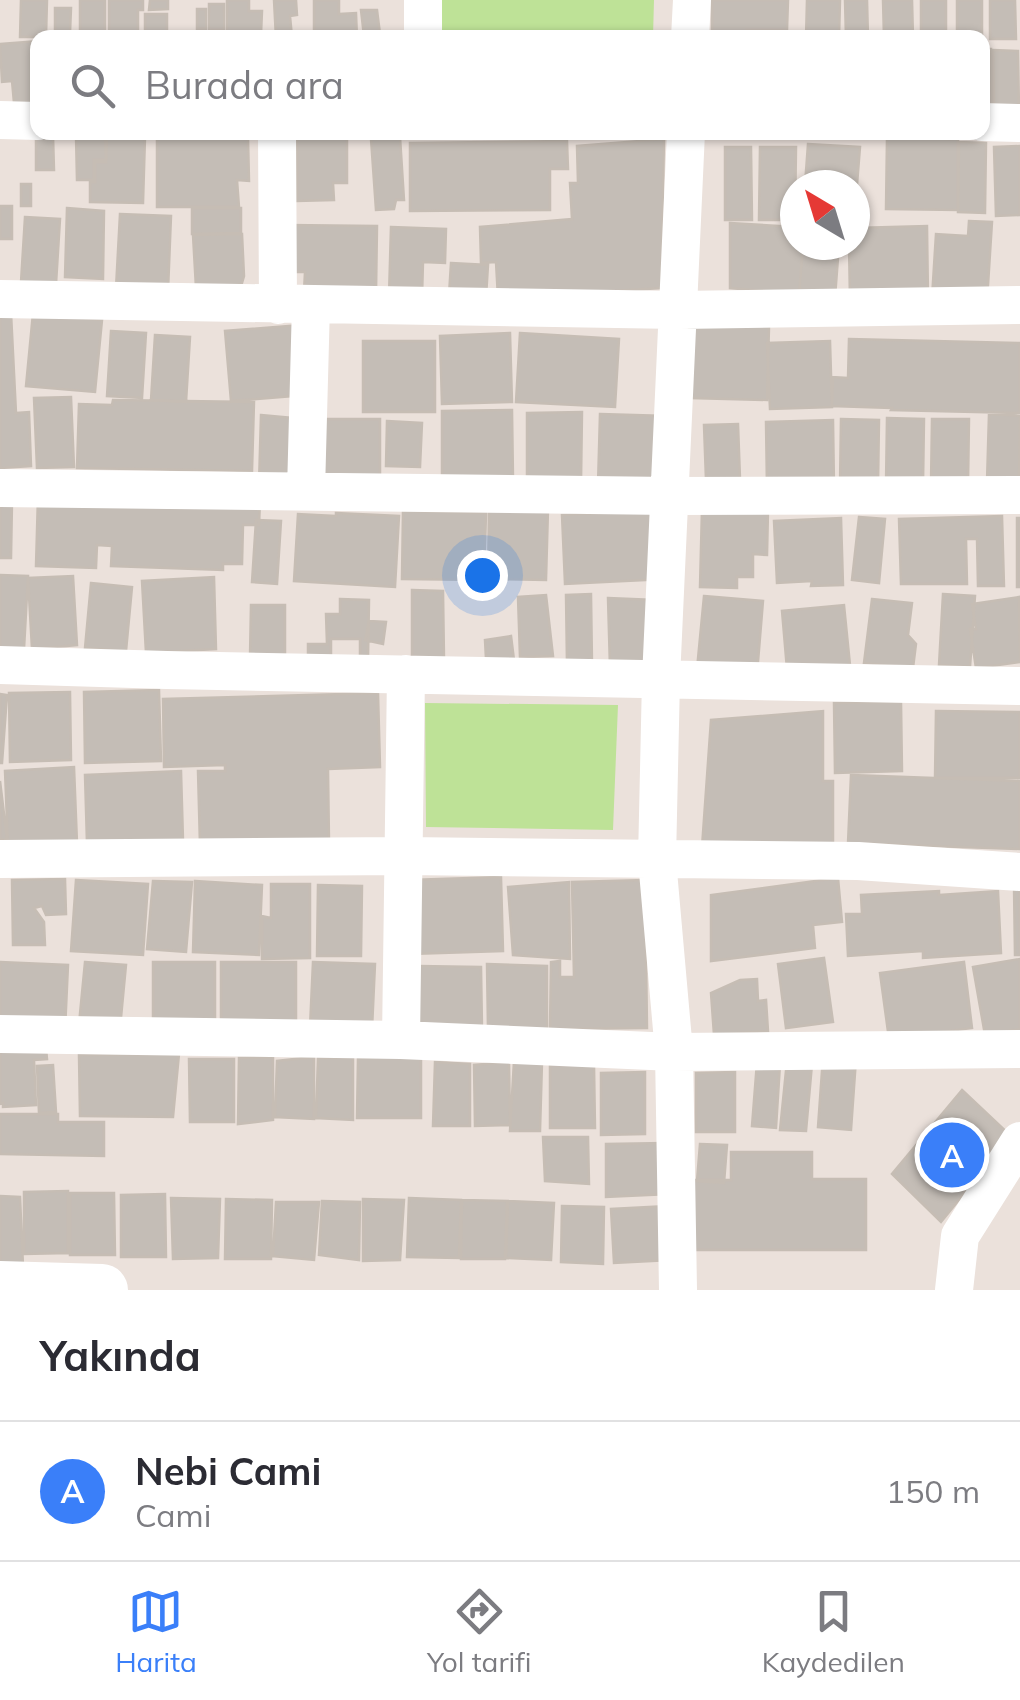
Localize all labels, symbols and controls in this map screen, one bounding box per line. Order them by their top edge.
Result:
search box [30,30,990,140]
icon: search [65,58,120,113]
text: Burada ara [145,61,344,109]
north arrow [780,170,870,260]
your location [457,550,508,601]
pin: A [920,1118,984,1192]
text: Yakında [40,1329,201,1382]
text: Nebi Cami [135,1447,321,1495]
text: A [60,1471,85,1511]
text: 150 m [886,1471,980,1511]
text: Cami [135,1495,211,1535]
tab: Harita [115,1584,197,1679]
tab: Yol tarifi [427,1584,531,1679]
tab: Kaydedilen [762,1584,905,1679]

